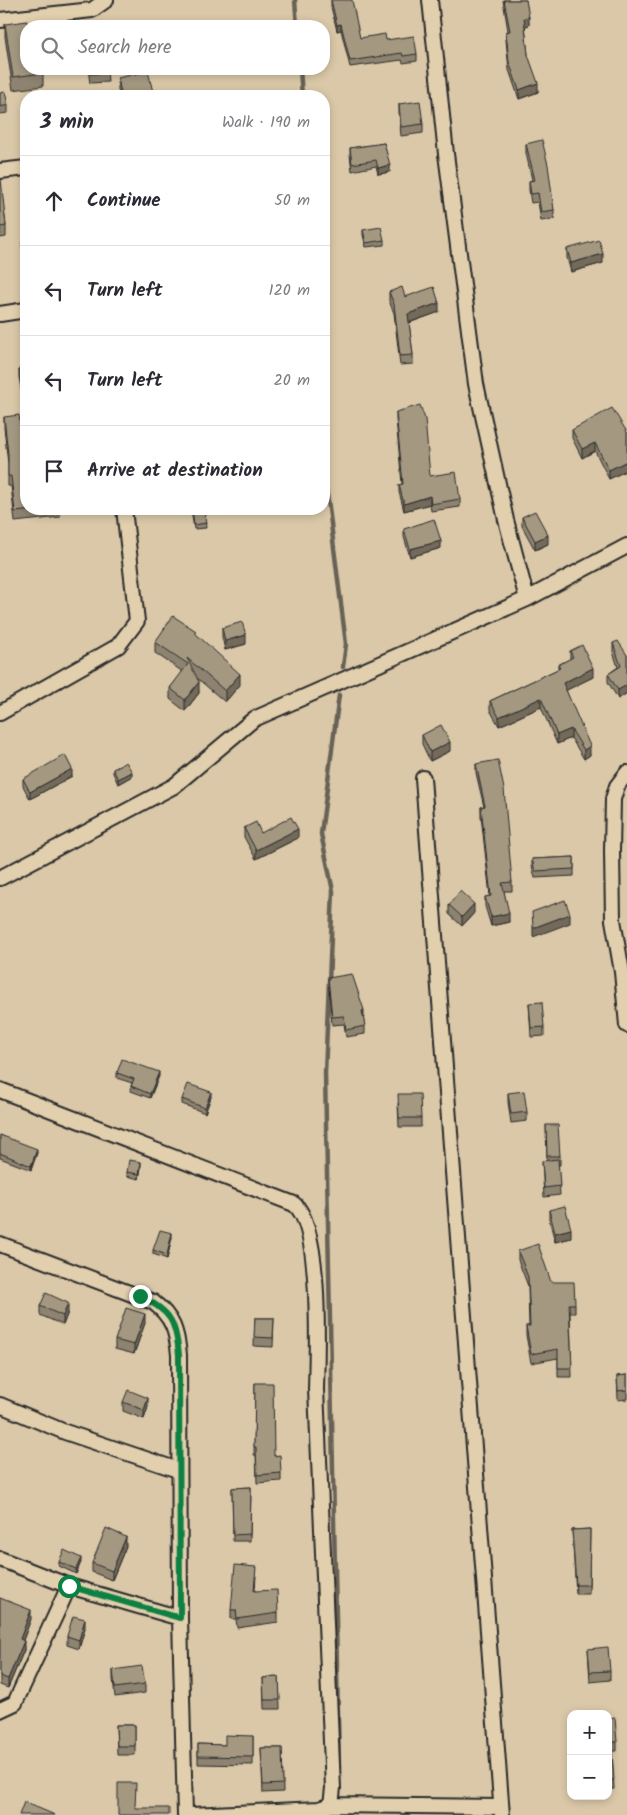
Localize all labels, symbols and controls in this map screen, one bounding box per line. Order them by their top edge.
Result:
search box [20,20,330,75]
text: Search here [78,33,172,63]
icon: search [38,34,66,62]
text: 3 min [40,106,94,139]
text: Walk · 190 m [222,110,310,135]
text: Continue [87,186,160,216]
icon: ahead [40,187,68,215]
text: 50 m [274,188,310,213]
text: Turn left [87,276,162,306]
icon: left [40,277,68,305]
text: 120 m [269,278,310,303]
text: Turn left [87,366,162,396]
icon: left [40,367,68,395]
text: 20 m [274,368,310,393]
text: Arrive at destination [87,456,263,486]
icon: arrive [40,457,68,485]
route end [129,1285,152,1308]
route start [58,1575,81,1598]
map controls [567,1710,612,1800]
button: + [567,1710,612,1755]
button: − [567,1755,612,1800]

